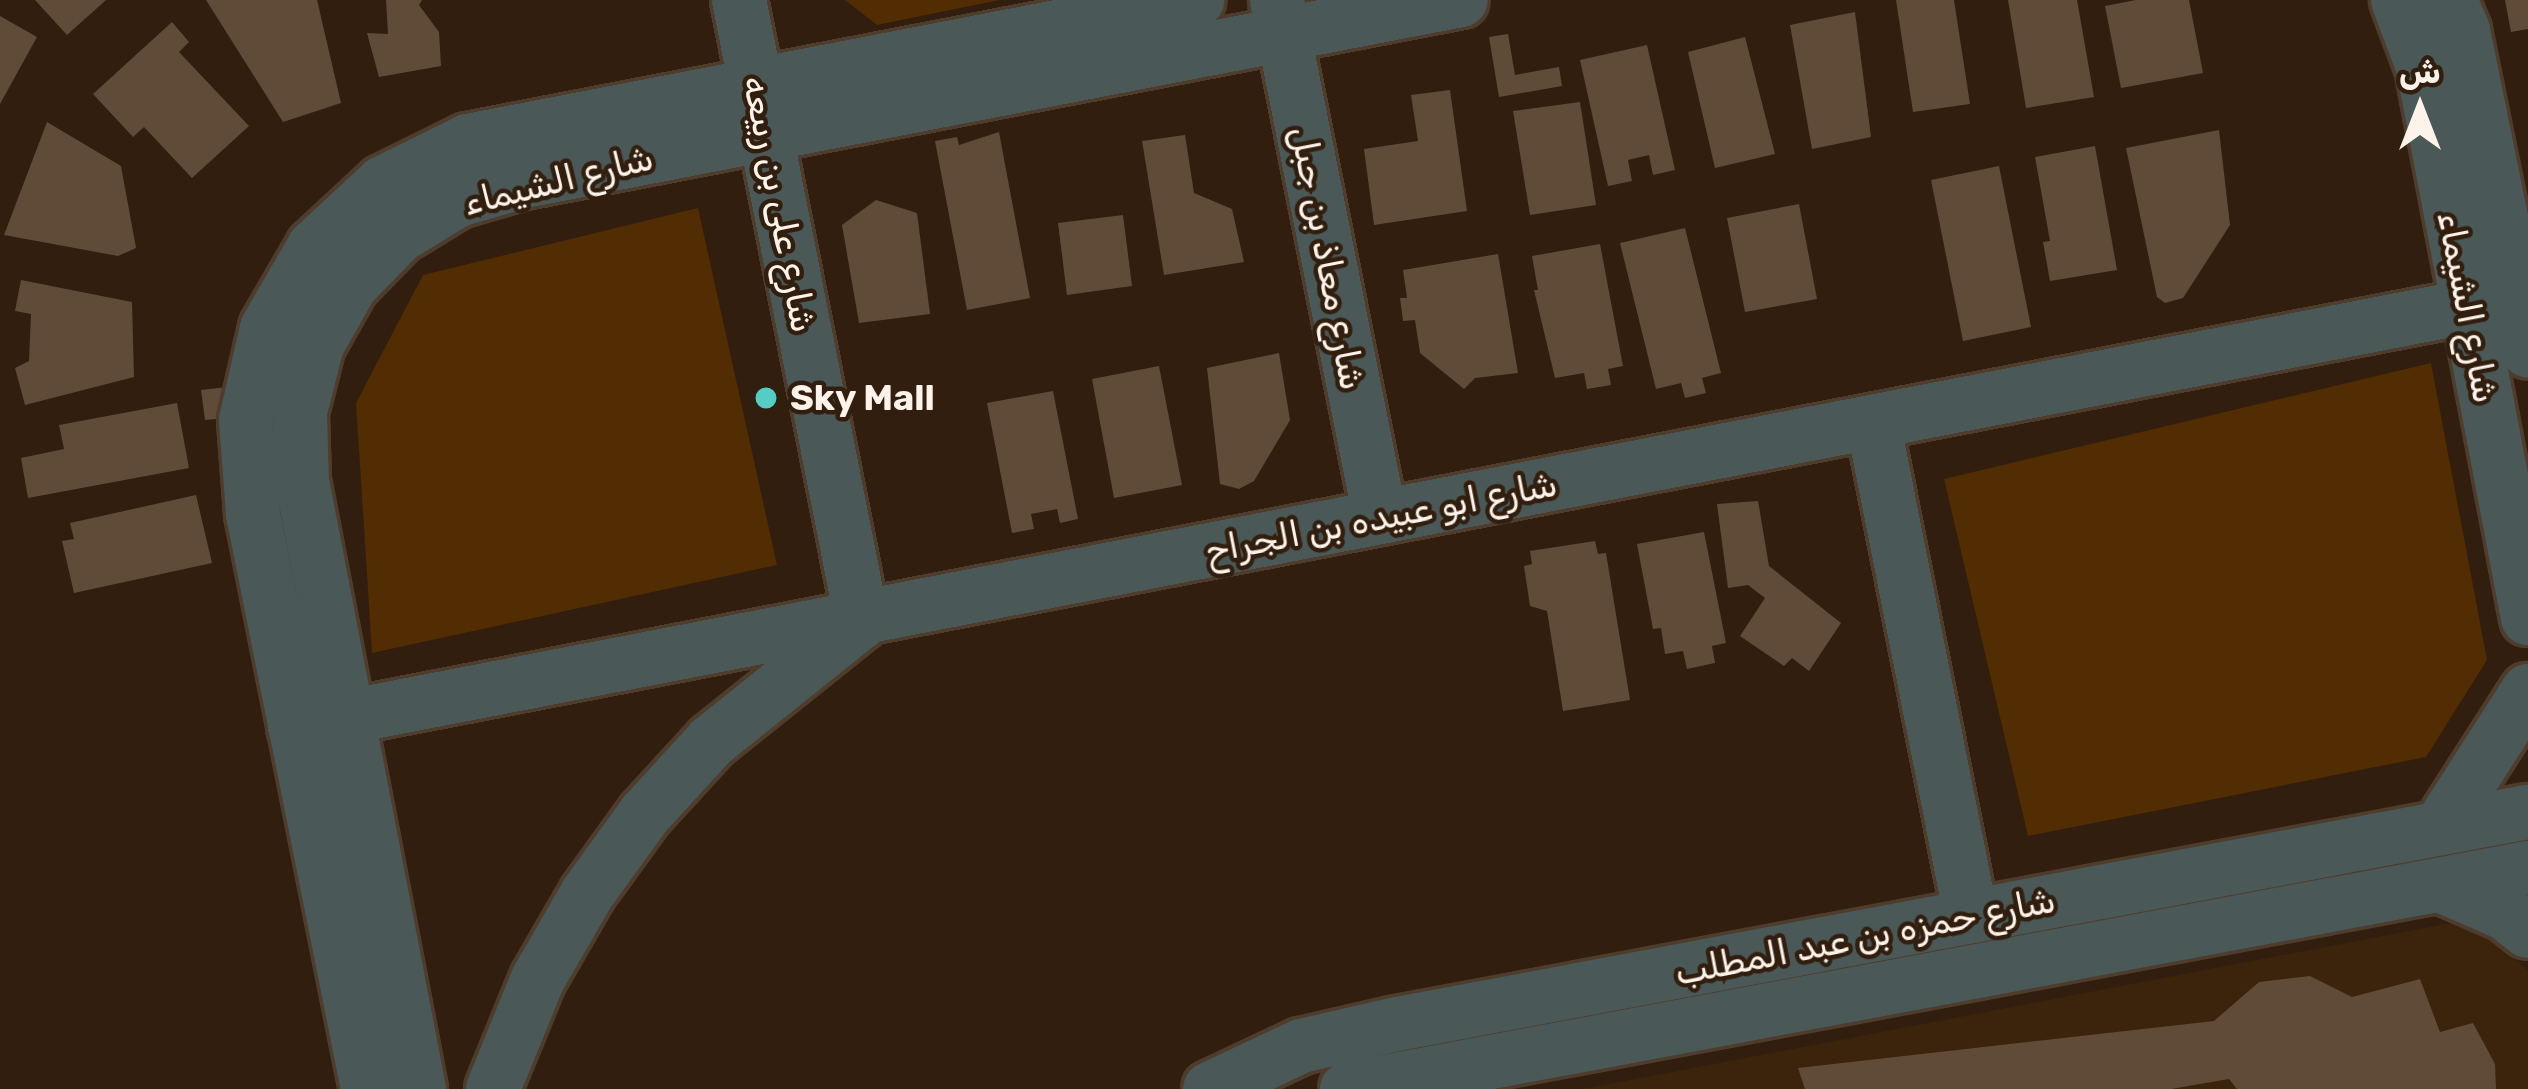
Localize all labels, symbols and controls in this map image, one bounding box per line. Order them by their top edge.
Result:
north arrow [2360,48,2480,168]
text: ش [2399,52,2441,91]
street label: شارع على بن ربيعه [734,72,826,336]
street label: شارع معاذ بن جبل [1281,122,1375,394]
street label: شارع الشيماء [458,136,658,224]
street label: شارع الشيماء [2428,207,2508,407]
place label: Sky Mall [790,376,936,420]
marker: Sky Mall [753,385,779,411]
street label: شارع ابو عبيده بن الجراح [1201,462,1561,572]
street label: شارع حمزه بن عبد المطلب [1671,878,2059,994]

